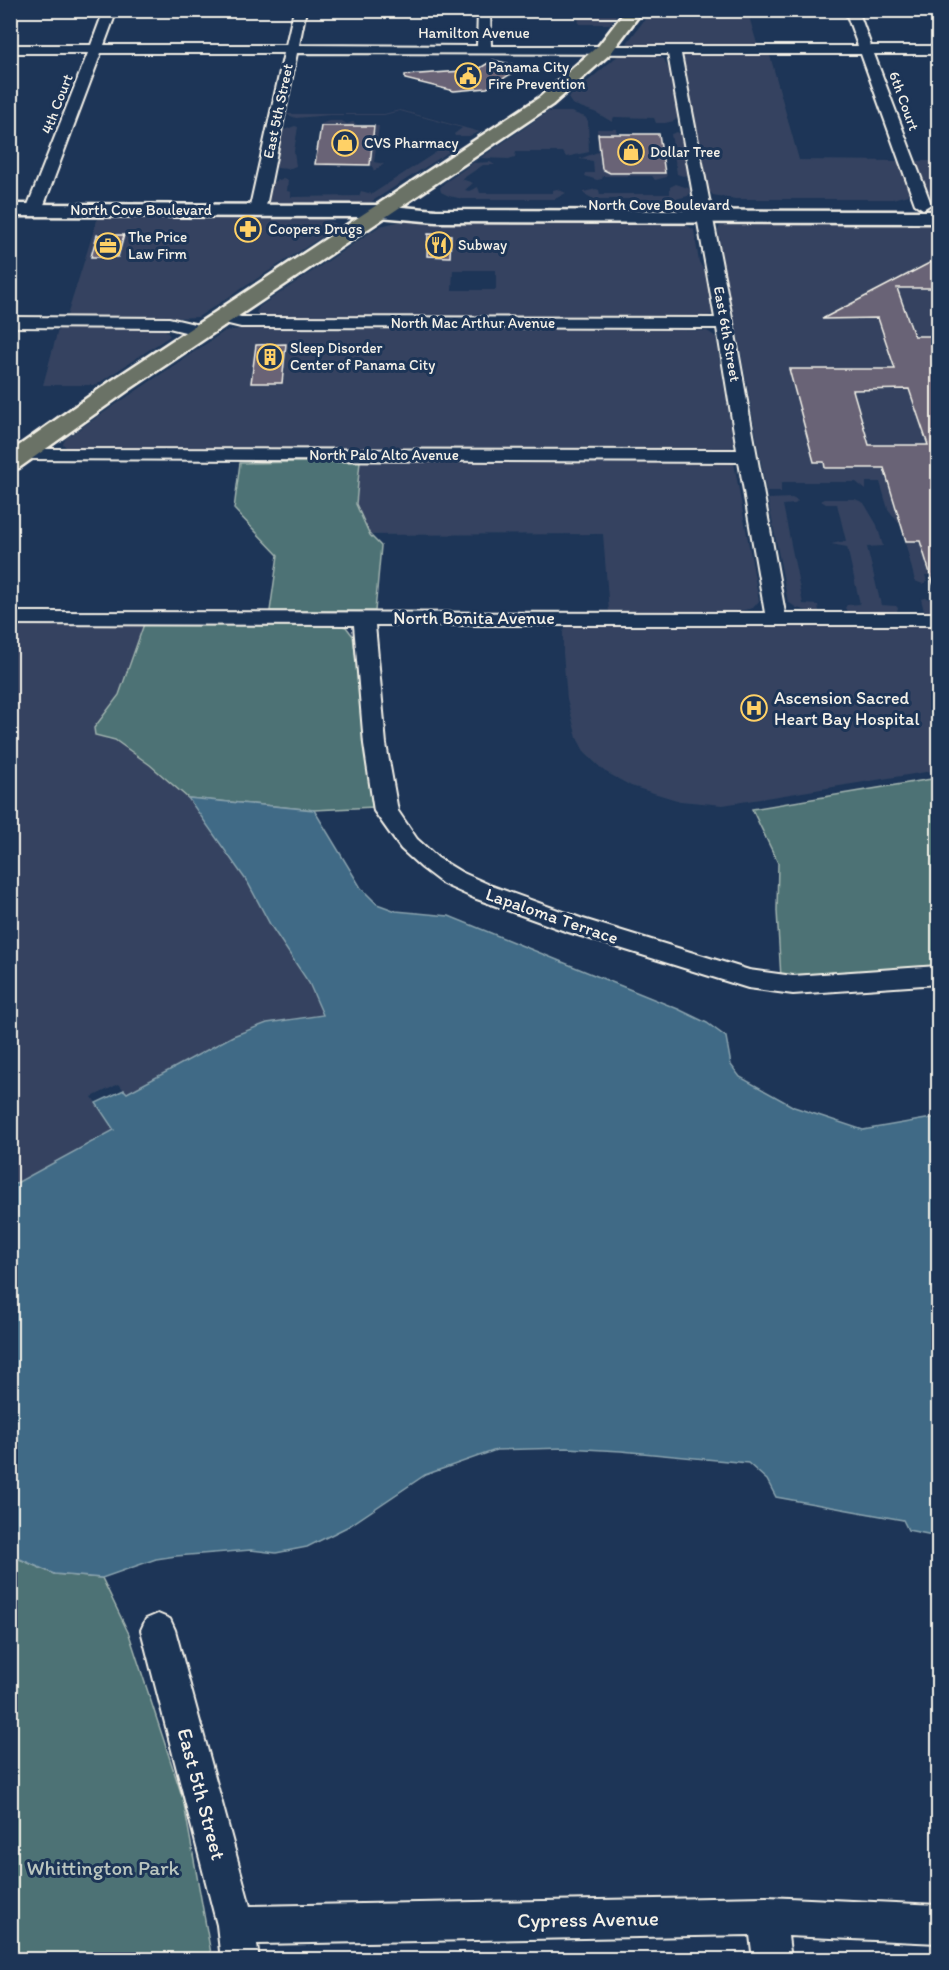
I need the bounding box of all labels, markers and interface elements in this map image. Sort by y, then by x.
street label: Hamilton Avenue [418,24,530,42]
place label: Panama City Fire Prevention [488,58,586,93]
public building icon: Panama City Fire Prevention [453,61,483,91]
street label: East 5th Street [259,62,297,160]
street label: 6th Court [885,69,923,133]
street label: 4th Court [37,71,77,137]
shop icon: CVS Pharmacy [330,128,360,158]
place label: CVS Pharmacy [364,134,458,152]
shop icon: Dollar Tree [616,137,646,167]
place label: Dollar Tree [650,143,721,161]
street label: North Cove Boulevard [588,196,730,214]
street label: North Cove Boulevard [70,201,212,219]
pharmacy icon: Coopers Drugs [233,214,263,244]
place label: Coopers Drugs [268,220,363,238]
place label: The Price Law Firm [128,228,187,263]
restaurant icon: Subway [424,230,454,260]
office icon: The Price Law Firm [93,231,123,261]
place label: Subway [458,236,507,254]
street label: East 6th Street [710,285,744,384]
street label: North Mac Arthur Avenue [391,314,555,332]
place label: Sleep Disorder Center of Panama City [290,339,435,374]
building icon: Sleep Disorder Center of Panama City [255,342,285,372]
street label: North Palo Alto Avenue [309,446,459,464]
street label: North Bonita Avenue [393,607,555,629]
place label: Ascension Sacred Heart Bay Hospital [774,687,919,730]
hospital icon: Ascension Sacred Heart Bay Hospital [739,693,769,723]
street label: Lapaloma Terrace [483,883,621,949]
street label: East 5th Street [172,1725,232,1863]
park label: Whittington Park [27,1855,180,1880]
street label: Cypress Avenue [517,1905,659,1933]

